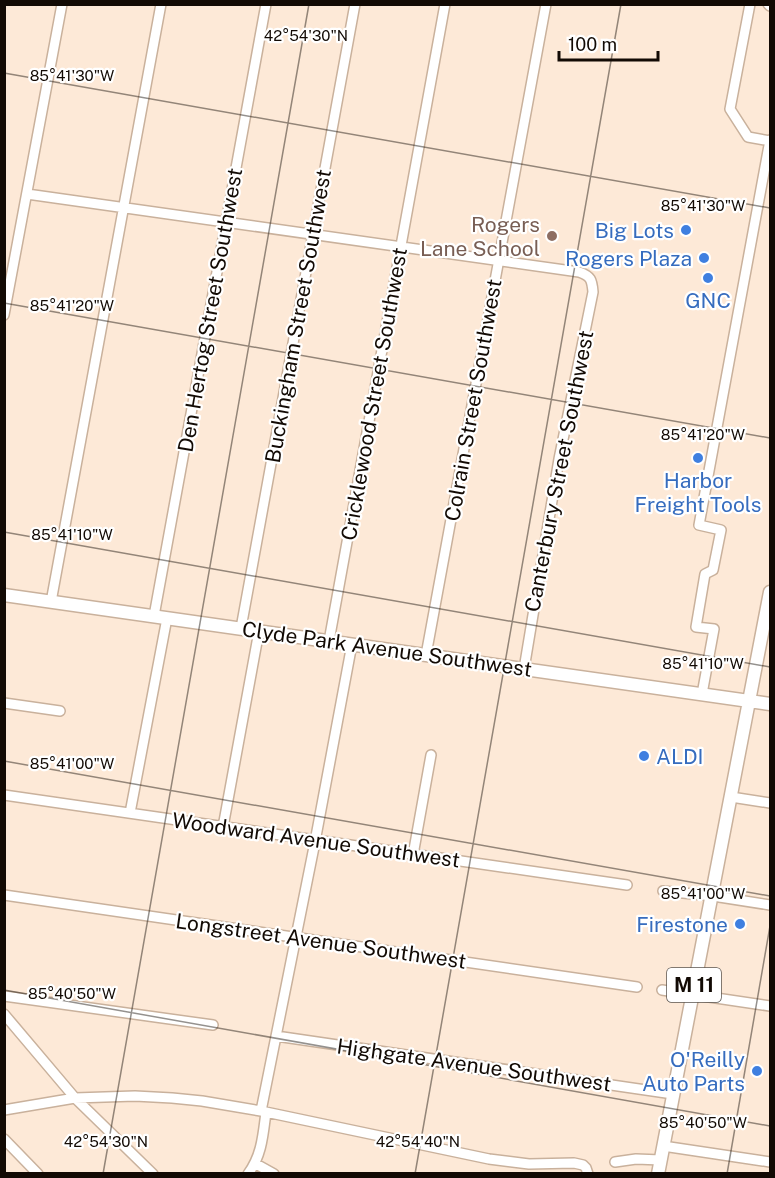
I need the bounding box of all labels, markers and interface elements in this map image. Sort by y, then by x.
scale bar [559,24,658,62]
text: 42°54'30"N [264,27,348,44]
text: 100 m [568,34,617,55]
text: 85°41'30"W [30,67,114,84]
street label: Den Hertog Street Southwest [173,166,247,454]
street label: Buckingham Street Southwest [260,167,336,465]
text: 85°41'30"W [661,197,745,214]
place label: Rogers Lane School [420,212,540,261]
place label: Big Lots [595,218,674,243]
marker: Big Lots [679,223,693,237]
marker: Rogers Lane School [545,229,559,243]
street label: Cricklewood Street Southwest [336,246,412,542]
place label: Rogers Plaza [565,246,692,271]
marker: Rogers Plaza [697,251,711,265]
marker: GNC [701,271,715,285]
street label: Colrain Street Southwest [439,277,507,523]
place label: GNC [685,288,731,313]
text: 85°41'20"W [30,297,114,314]
street label: Canterbury Street Southwest [519,328,599,614]
text: 85°41'20"W [661,426,745,443]
marker: Harbor Freight Tools [691,451,705,465]
place label: Harbor Freight Tools [634,468,762,517]
text: 85°41'10"W [31,526,113,543]
street label: Clyde Park Avenue Southwest [241,616,533,682]
text: 85°41'10"W [662,655,744,672]
place label: ALDI [656,744,704,769]
marker: ALDI [637,749,651,763]
text: 85°41'00"W [30,755,114,772]
street label: Woodward Avenue Southwest [170,807,462,873]
text: 85°41'00"W [661,885,745,902]
street label: Longstreet Avenue Southwest [174,908,468,974]
place label: Firestone [636,912,728,937]
marker: Firestone [733,917,747,931]
road number: M 11 [667,968,721,1002]
text: 85°40'50"W [28,985,116,1002]
street label: Highgate Avenue Southwest [335,1033,613,1097]
place label: O'Reilly Auto Parts [642,1047,745,1096]
marker: O'Reilly Auto Parts [750,1064,764,1078]
text: 85°40'50"W [659,1114,747,1131]
text: 42°54'30"N [64,1133,148,1150]
text: 42°54'40"N [376,1133,460,1150]

